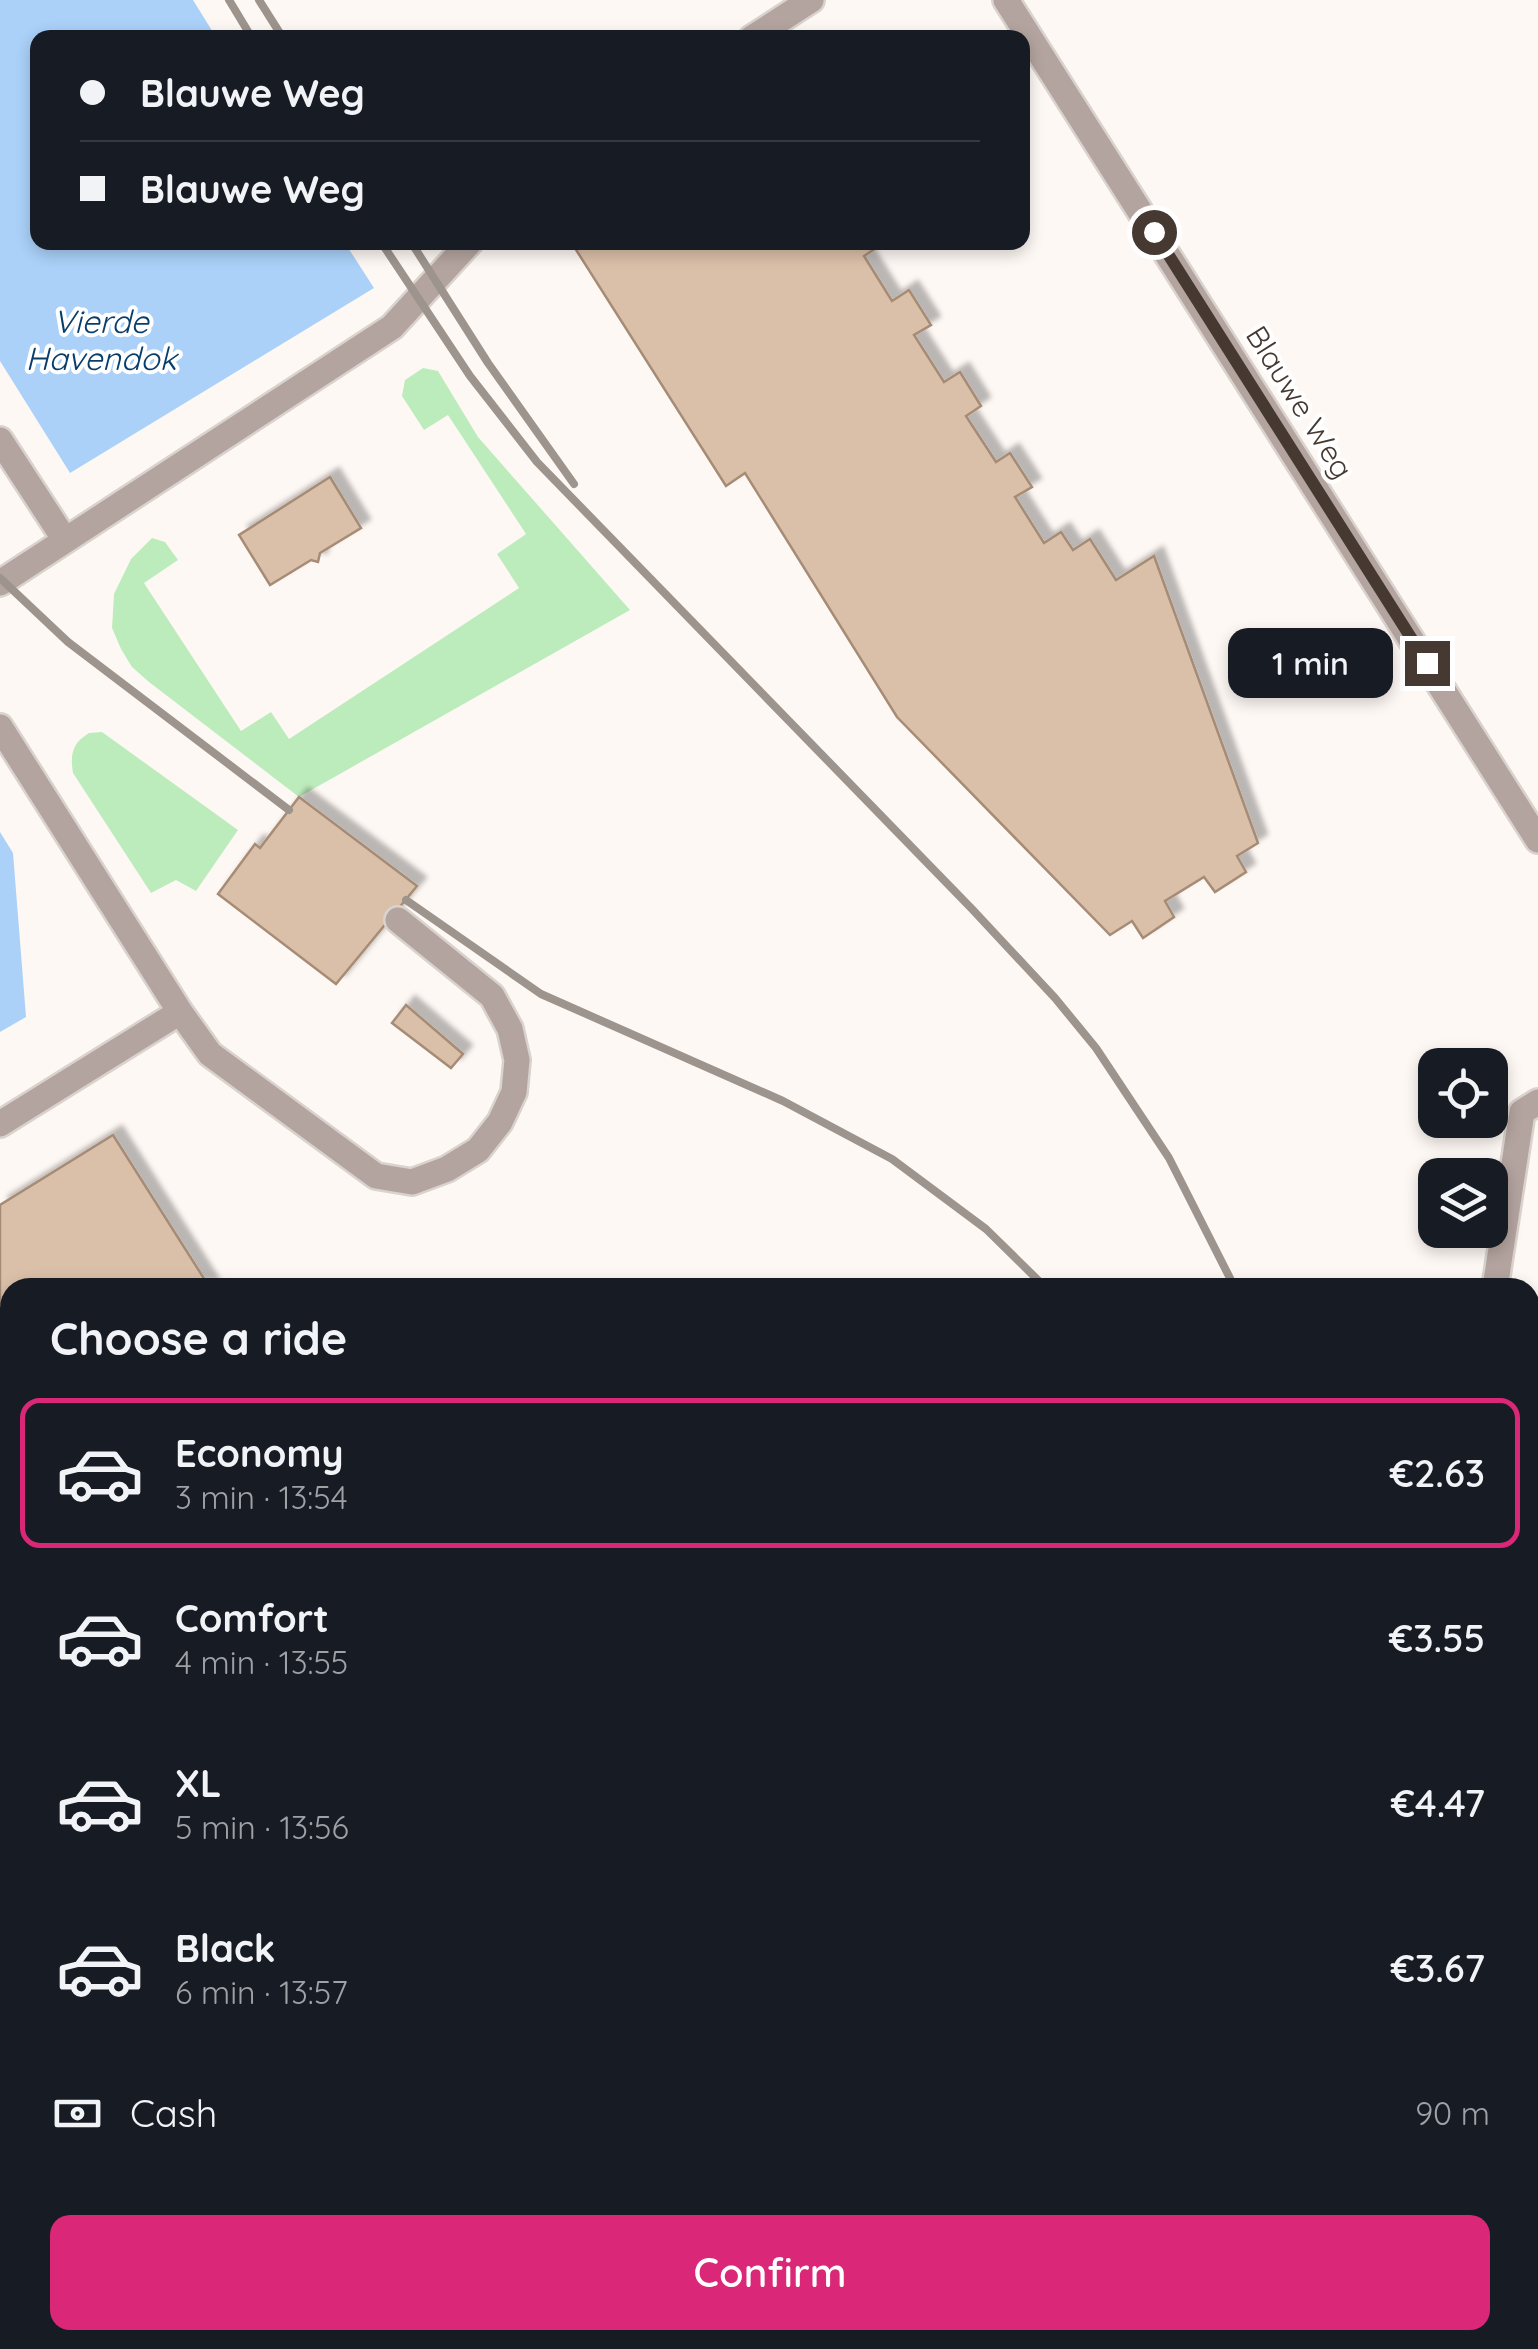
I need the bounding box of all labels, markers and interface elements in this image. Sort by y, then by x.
text: Blauwe Weg [140,69,365,117]
text: Blauwe Weg [140,165,365,213]
route start [1132,210,1177,255]
water label: Vierde Havendok [25,301,179,378]
street label: Blauwe Weg [1238,319,1362,485]
callout: 1 min [1227,628,1392,698]
route end [1405,641,1450,686]
text: 1 min [1272,643,1349,683]
map controls [1418,1048,1508,1248]
button: locate [1418,1048,1508,1138]
button: layers [1418,1158,1508,1248]
text: Choose a ride [50,1310,347,1366]
icon: car [55,1428,145,1518]
text: Economy [175,1429,344,1477]
text: €2.63 [1390,1449,1485,1497]
text: 3 min · 13:54 [175,1477,348,1517]
icon: car [55,1593,145,1683]
text: Comfort [175,1594,329,1642]
text: €3.55 [1389,1614,1485,1662]
text: 4 min · 13:55 [175,1642,348,1682]
icon: car [55,1758,145,1848]
text: XL [175,1759,221,1807]
text: €4.47 [1391,1779,1485,1827]
text: 5 min · 13:56 [175,1807,349,1847]
icon: car [55,1923,145,2013]
text: Black [175,1924,275,1972]
text: €3.67 [1391,1944,1485,1992]
text: 6 min · 13:57 [175,1972,348,2012]
icon: cash [50,2086,105,2141]
text: Cash [130,2089,217,2137]
text: 90 m [1415,2093,1490,2133]
button: Confirm [50,2215,1490,2330]

